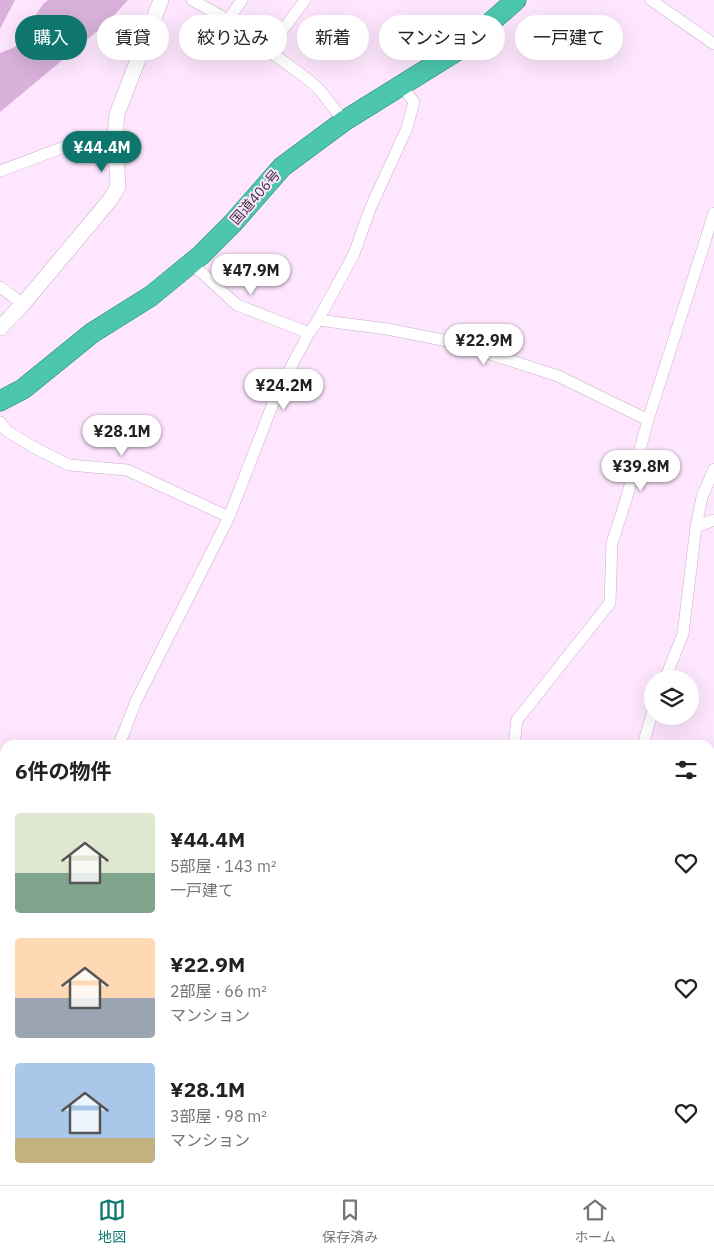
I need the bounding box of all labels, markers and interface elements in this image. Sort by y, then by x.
chip: 購入 [15,15,87,60]
chip: 賃貸 [97,15,169,60]
chip: 絞り込み [179,15,287,60]
chip: 新着 [297,15,369,60]
chip: マンション [379,15,505,60]
chip: 一戸建て [515,15,623,60]
pin: ¥44.4M [61,130,143,173]
text: ¥44.4M [73,137,131,157]
street label: 国道406号 [226,166,284,228]
pin: ¥47.9M [210,254,292,296]
text: ¥47.9M [222,260,280,280]
pin: ¥22.9M [443,324,525,366]
text: ¥22.9M [455,330,513,350]
pin: ¥24.2M [243,368,325,411]
text: ¥24.2M [255,375,313,395]
pin: ¥28.1M [81,414,163,457]
text: ¥28.1M [93,421,151,441]
pin: ¥39.8M [600,450,682,492]
text: ¥39.8M [612,456,670,476]
map controls [644,670,699,725]
button: layers [644,670,699,725]
icon: filters [672,756,700,784]
text: 6件の物件 [15,757,112,785]
text: ¥44.4M [170,825,245,853]
icon: home [55,833,115,893]
icon: heart [672,849,700,877]
text: 5部屋 · 143 m² [170,856,276,876]
text: 一戸建て [170,880,234,900]
text: ¥22.9M [170,950,245,978]
icon: home [55,958,115,1018]
icon: heart [672,974,700,1002]
text: 2部屋 · 66 m² [170,981,267,1001]
text: マンション [170,1005,250,1025]
text: ¥28.1M [170,1075,245,1103]
icon: home [55,1083,115,1143]
icon: heart [672,1099,700,1127]
text: 3部屋 · 98 m² [170,1106,267,1126]
text: マンション [170,1130,250,1150]
tab: 地図 [98,1196,126,1246]
tab: 保存済み [322,1196,378,1246]
tab: ホーム [574,1196,616,1246]

